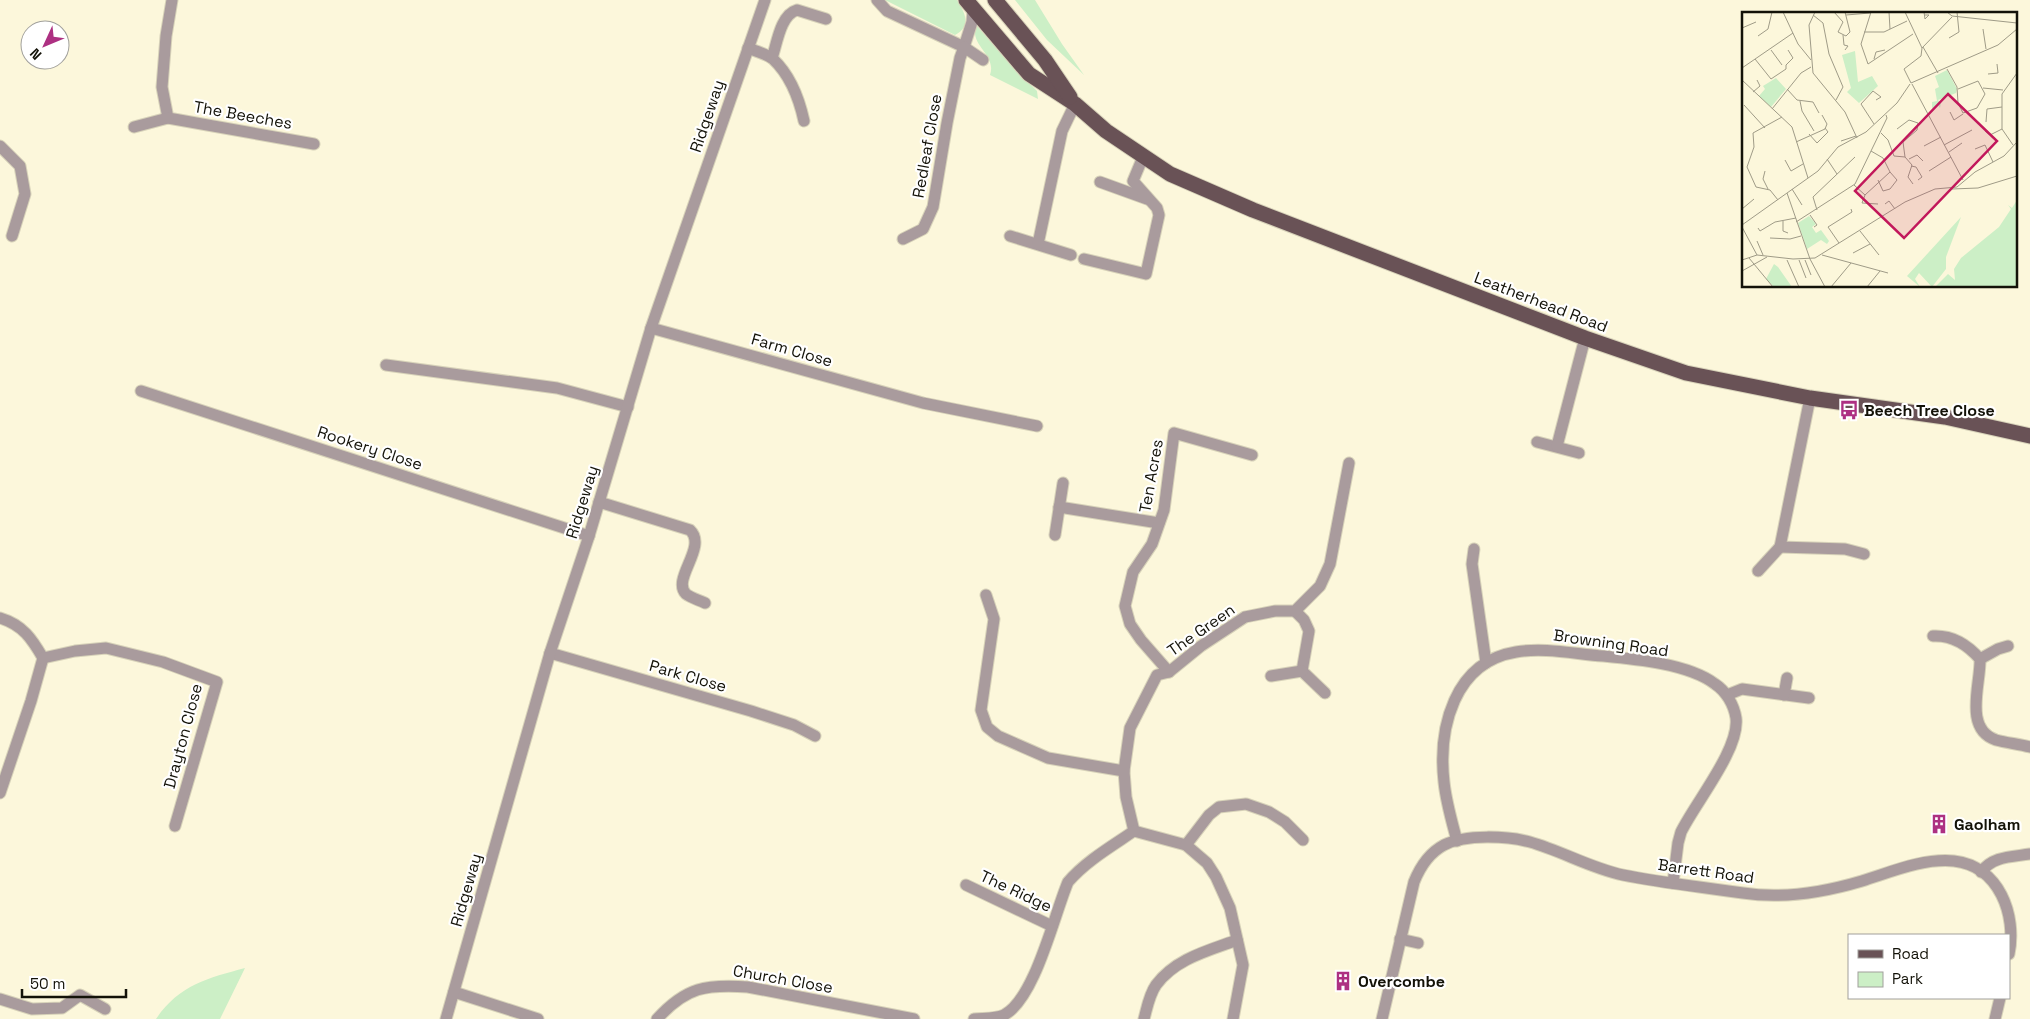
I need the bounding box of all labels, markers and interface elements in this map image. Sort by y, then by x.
inset map [1742,12,2018,288]
north arrow [20,20,70,70]
text: N [26,44,45,64]
street label: Ridgeway [685,77,729,155]
street label: Redleaf Close [908,92,946,200]
street label: The Beeches [192,96,294,134]
street label: Leatherhead Road [1471,267,1611,337]
street label: Farm Close [749,328,835,372]
bus stop icon: Beech Tree Close [1838,399,1860,421]
place label: Beech Tree Close [1864,400,1995,421]
street label: Rookery Close [315,421,425,475]
street label: Ten Acres [1134,438,1168,514]
street label: Ridgeway [561,463,603,541]
street label: The Green [1163,599,1239,661]
street label: Browning Road [1552,625,1670,661]
street label: Park Close [647,655,729,697]
street label: Drayton Close [159,681,207,791]
building icon: Gaolham [1928,813,1950,835]
place label: Gaolham [1954,814,2021,835]
street label: Ridgeway [446,851,486,929]
street label: Barrett Road [1657,854,1755,888]
street label: The Ridge [977,865,1055,917]
legend [1848,934,2010,999]
text: Road [1892,944,1929,963]
street label: Church Close [731,960,835,998]
scale bar [22,966,126,998]
text: Park [1892,969,1923,988]
building icon: Overcombe [1332,970,1354,992]
place label: Overcombe [1358,971,1445,992]
text: 50 m [30,974,65,993]

